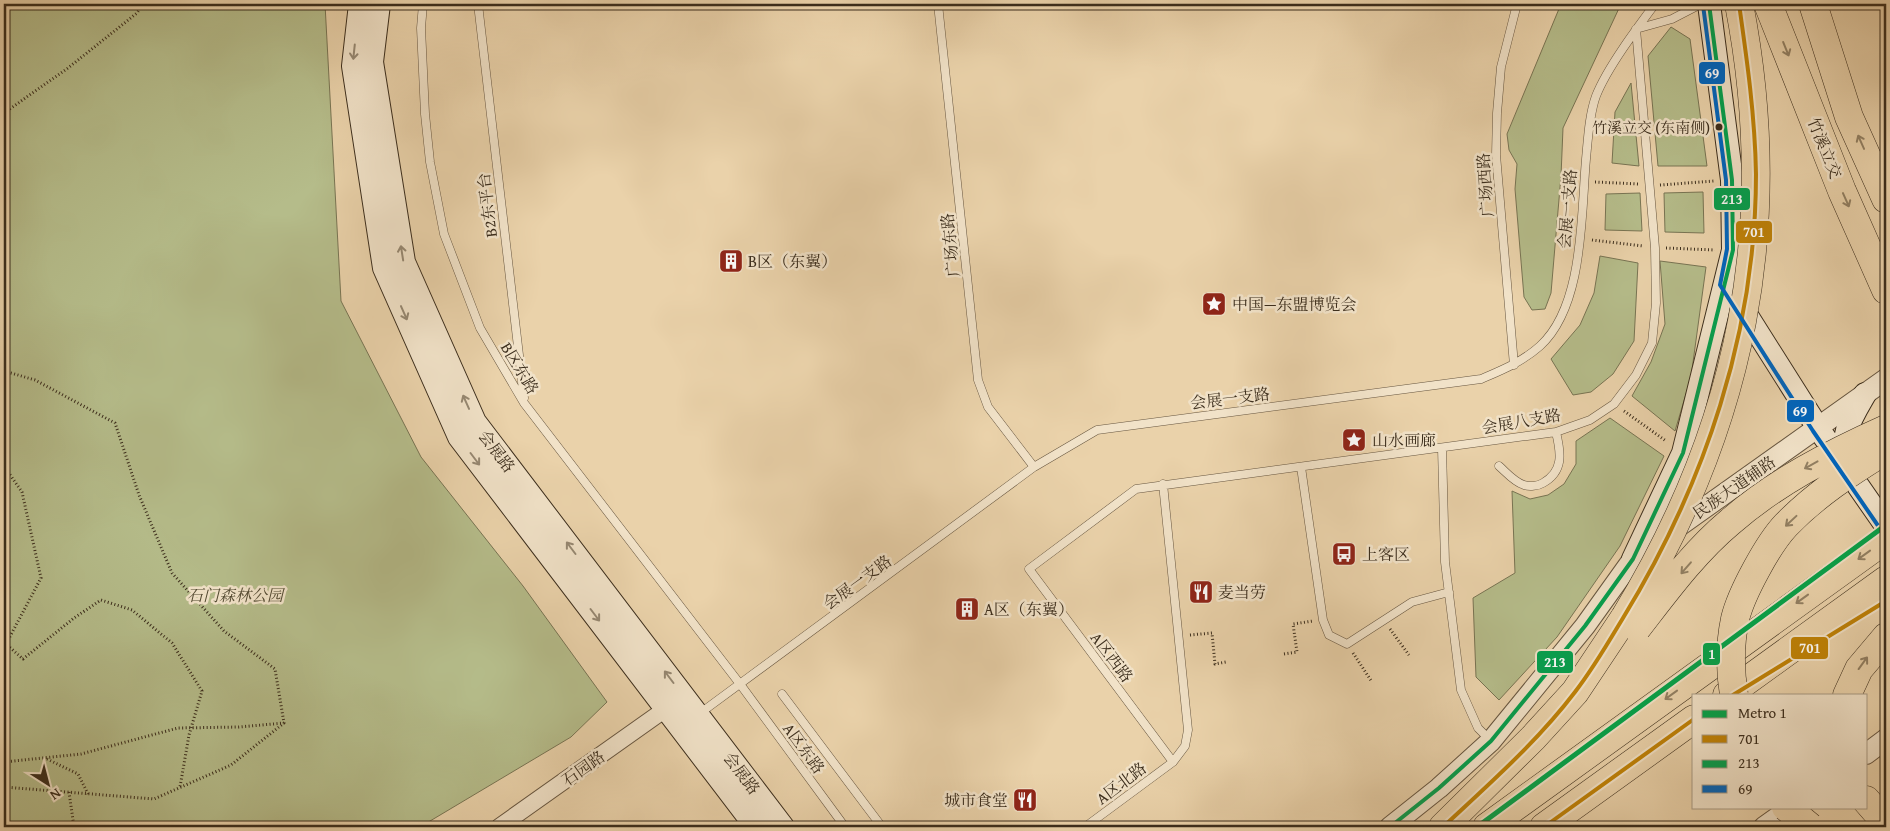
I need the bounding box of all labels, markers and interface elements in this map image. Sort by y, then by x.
one-way arrow [1782,41,1791,56]
one-way arrow [350,44,359,60]
line badge: 69 [1698,61,1726,85]
text: 69 [1705,63,1719,83]
street label: 竹溪立交 [1802,114,1848,182]
place label: 竹溪立交 (东南侧) [1592,117,1710,138]
marker: 竹溪立交 (东南侧) [1714,122,1724,132]
one-way arrow [1855,135,1865,150]
street label: 广场西路 [1471,152,1499,218]
street label: 会展一支路 [1552,168,1582,250]
street label: B2东平台 [471,171,503,239]
line badge: 213 [1713,187,1751,211]
text: 213 [1721,189,1743,209]
one-way arrow [1842,192,1852,207]
street label: 广场东路 [935,212,965,278]
line badge: 701 [1735,220,1773,244]
text: 701 [1743,222,1765,242]
one-way arrow [397,245,407,261]
building icon: B区（东翼） [718,248,744,274]
place label: B区（东翼） [748,249,837,273]
place icon: 中国—东盟博览会 [1201,291,1227,317]
place label: 中国—东盟博览会 [1232,292,1356,316]
one-way arrow [400,305,410,320]
street label: B区东路 [495,337,545,399]
street label: 会展一支路 [1189,381,1271,415]
one-way arrow [461,395,471,410]
line badge: 69 [1786,399,1815,423]
text: 69 [1793,401,1807,421]
street label: 会展八支路 [1480,402,1562,440]
street label: 会展路 [473,425,521,477]
place icon: 山水画廊 [1341,427,1367,453]
place label: 山水画廊 [1372,428,1436,452]
street label: 民族大道辅路 [1688,450,1780,524]
one-way arrow [470,452,480,466]
one-way arrow [1804,461,1818,471]
one-way arrow [1785,515,1798,527]
bus stop icon: 上客区 [1331,541,1357,567]
one-way arrow [565,542,576,555]
place label: 上客区 [1362,542,1410,566]
street label: 会展一支路 [818,549,896,615]
one-way arrow [1857,550,1871,560]
one-way arrow [1681,561,1692,574]
restaurant icon: 麦当劳 [1188,579,1214,605]
place label: 麦当劳 [1218,580,1266,604]
park label: 石门森林公园 [187,583,286,607]
one-way arrow [1796,594,1809,605]
building icon: A区（东翼） [954,596,980,622]
place label: A区（东翼） [984,597,1074,621]
one-way arrow [590,608,600,622]
street label: A区西路 [1085,627,1139,687]
line badge: 701 [1790,636,1829,660]
text: 701 [1799,638,1821,658]
line badge: 1 [1702,642,1721,666]
text: 1 [1708,644,1716,664]
line badge: 213 [1536,650,1574,674]
text: 213 [1544,652,1566,672]
one-way arrow [1858,656,1868,670]
one-way arrow [663,671,674,684]
one-way arrow [1664,689,1678,700]
legend [1692,694,1868,808]
text: Metro 1 [1738,702,1787,723]
street label: A区东路 [777,718,831,778]
text: 701 [1738,728,1760,749]
street label: 石园路 [556,744,610,792]
street label: 会展路 [718,747,766,799]
text: 213 [1738,752,1760,773]
street label: A区北路 [1091,756,1151,810]
north arrow [22,758,72,808]
text: 69 [1738,778,1752,799]
text: N [45,784,65,806]
restaurant icon: 城市食堂 [1012,787,1038,813]
place label: 城市食堂 [944,788,1008,812]

